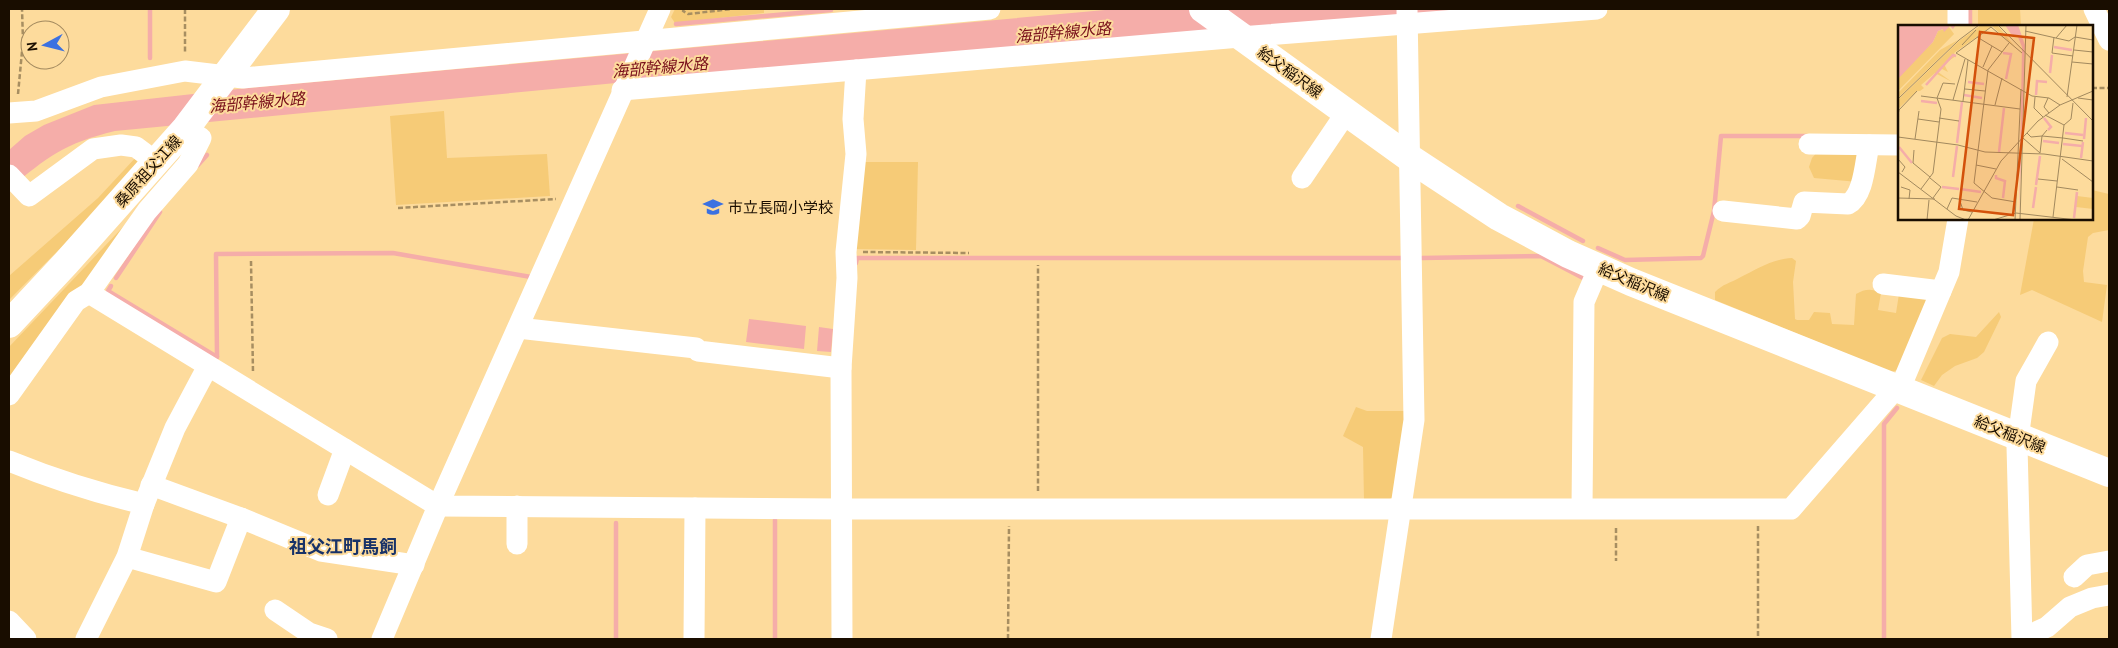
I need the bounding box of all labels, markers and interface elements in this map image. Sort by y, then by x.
water label: 海部幹線水路 [1014,18,1114,46]
north arrow [20,20,70,70]
inset map [1898,25,2093,220]
text: N [23,41,42,52]
street label: 給父稲沢線 [1254,42,1326,102]
water label: 海部幹線水路 [611,53,711,81]
water label: 海部幹線水路 [208,88,308,116]
street label: 桑原祖父江線 [111,131,185,211]
school or university icon: 市立長岡小学校 [702,196,724,218]
place label: 市立長岡小学校 [728,198,833,217]
street label: 給父稲沢線 [1596,259,1672,305]
street label: 給父稲沢線 [1972,411,2048,457]
district label: 祖父江町馬飼 [289,535,397,558]

